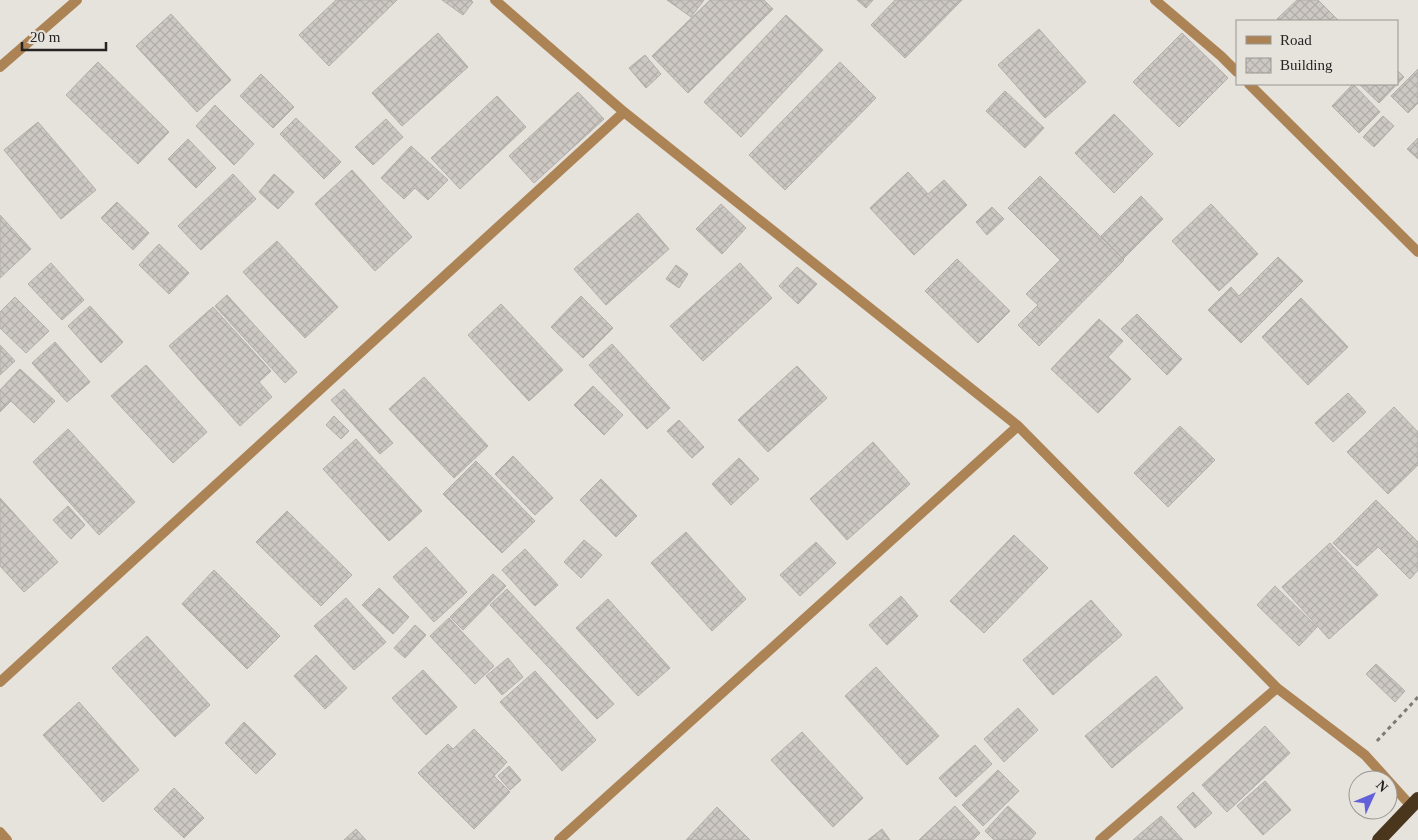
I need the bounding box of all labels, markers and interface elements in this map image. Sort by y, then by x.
scale bar [22,20,106,52]
legend [1236,20,1398,85]
text: 20 m [30,29,61,45]
text: Road [1280,32,1312,48]
text: Building [1280,57,1333,73]
north arrow [1348,770,1398,820]
text: N [1373,777,1391,795]

